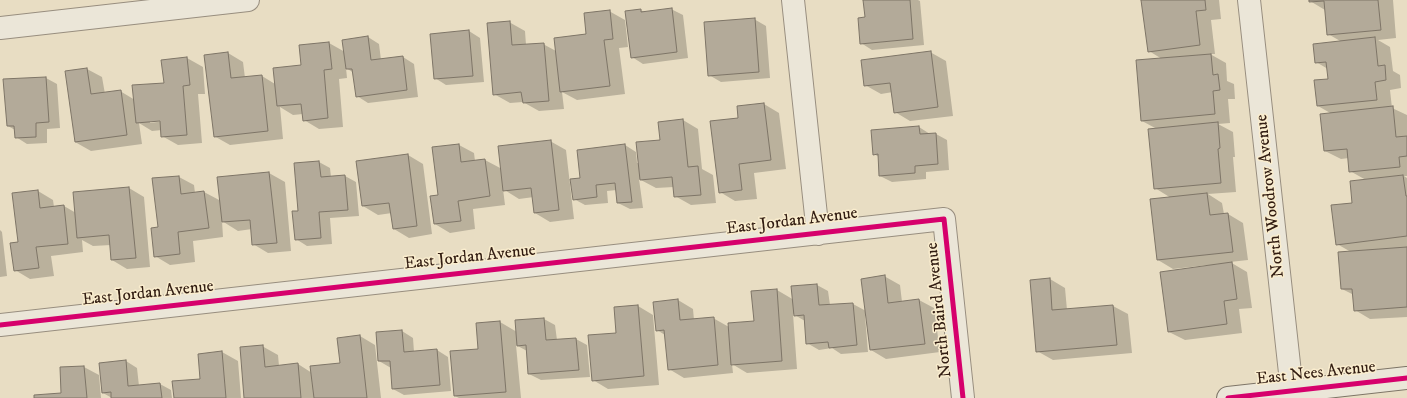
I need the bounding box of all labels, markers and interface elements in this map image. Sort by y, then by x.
street label: North Woodrow Avenue [1252,113,1290,279]
street label: East Jordan Avenue [725,204,859,240]
street label: East Jordan Avenue [403,241,537,275]
street label: North Baird Avenue [923,241,957,379]
street label: East Jordan Avenue [81,277,215,311]
street label: East Nees Avenue [1255,358,1377,390]

